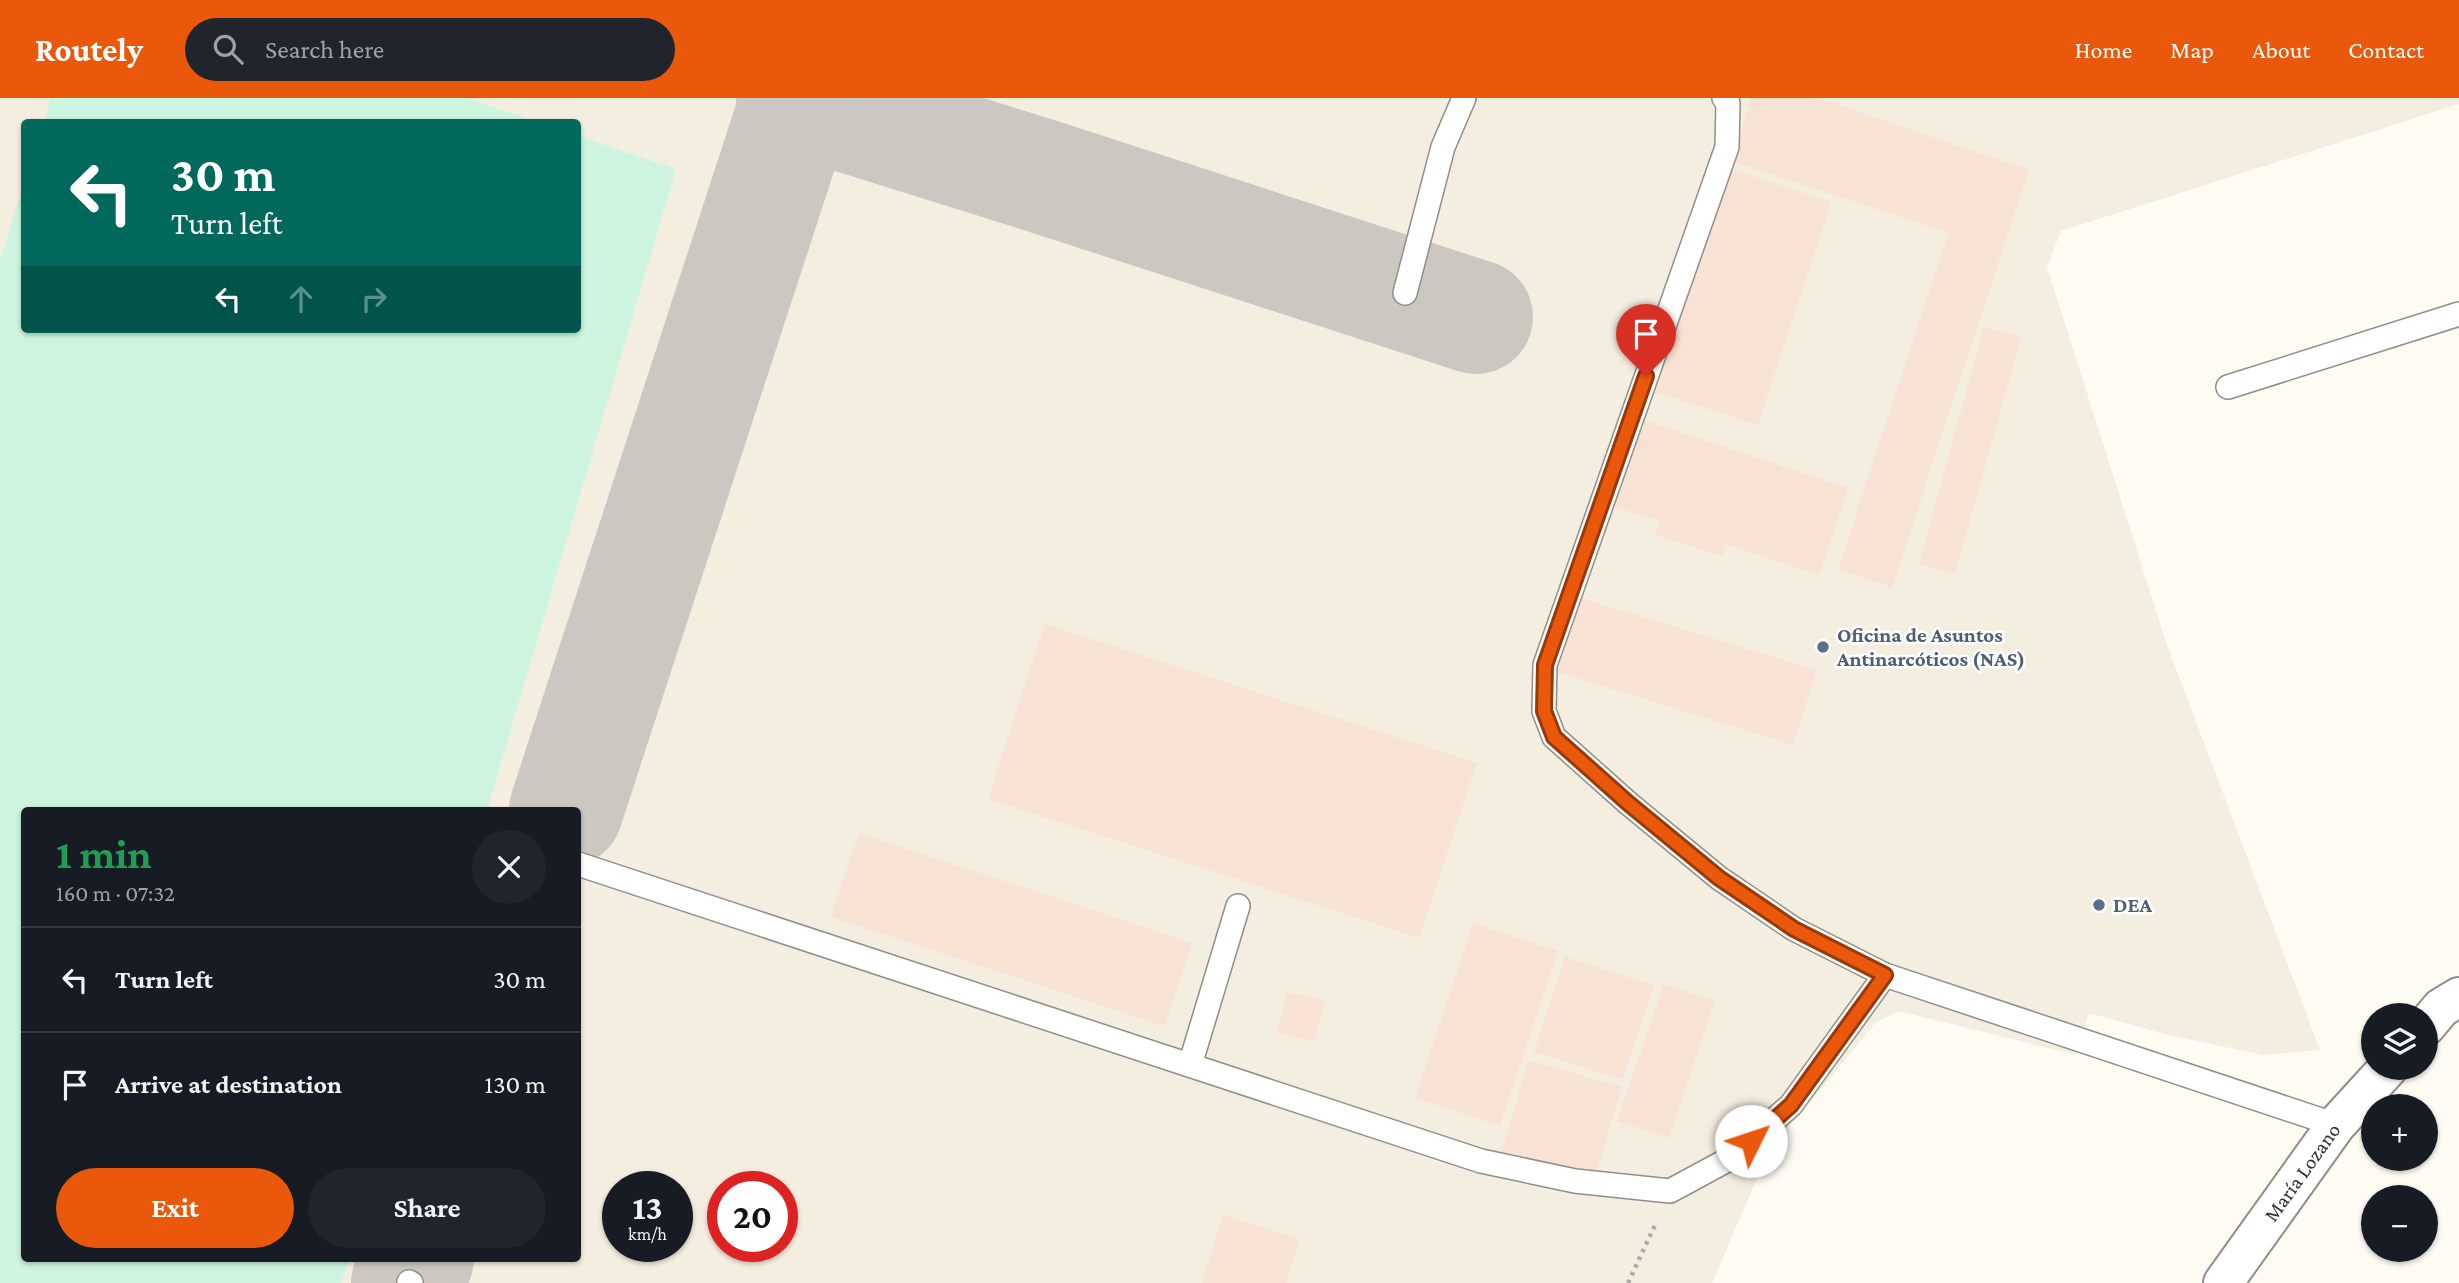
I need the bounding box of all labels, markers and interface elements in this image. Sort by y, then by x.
search box [185,18,675,81]
icon: search [209,30,247,68]
text: Routely [35,31,143,68]
text: Search here [265,35,384,64]
text: Home [2075,36,2132,63]
text: Map [2170,36,2214,63]
text: About [2252,36,2310,63]
text: Contact [2348,36,2424,63]
icon: left [56,147,147,238]
text: 30 m [171,147,276,202]
text: Turn left [171,205,282,241]
icon: left [209,280,247,318]
icon: ahead [282,280,320,318]
icon: right [355,280,393,318]
pin [1616,304,1676,376]
icon: arrive [1627,315,1665,353]
place label: Oficina de Asuntos Antinarcóticos (NAS) [1836,623,2025,671]
marker: Oficina de Asuntos Antinarcóticos (NAS) [1815,639,1831,655]
text: 1 min [56,830,152,877]
button: close [472,830,546,904]
text: 160 m · 07:32 [56,880,175,906]
place label: DEA [2113,893,2152,917]
marker: DEA [2091,897,2107,913]
icon: left [56,961,94,999]
text: Turn left [115,965,213,994]
text: 30 m [493,965,546,994]
map controls [2361,1003,2438,1262]
button: layers [2361,1003,2438,1080]
icon: arrive [56,1066,94,1104]
text: Arrive at destination [115,1070,342,1099]
text: 130 m [485,1070,546,1099]
button: + [2361,1094,2438,1171]
position arrow [1714,1104,1788,1178]
street label: María Lozano [2259,1119,2345,1226]
button: Exit [56,1168,294,1248]
button: Share [308,1168,546,1248]
speed limit sign: 20 [707,1171,798,1262]
button: − [2361,1185,2438,1262]
text: 13 [632,1188,663,1227]
text: km/h [628,1224,667,1244]

